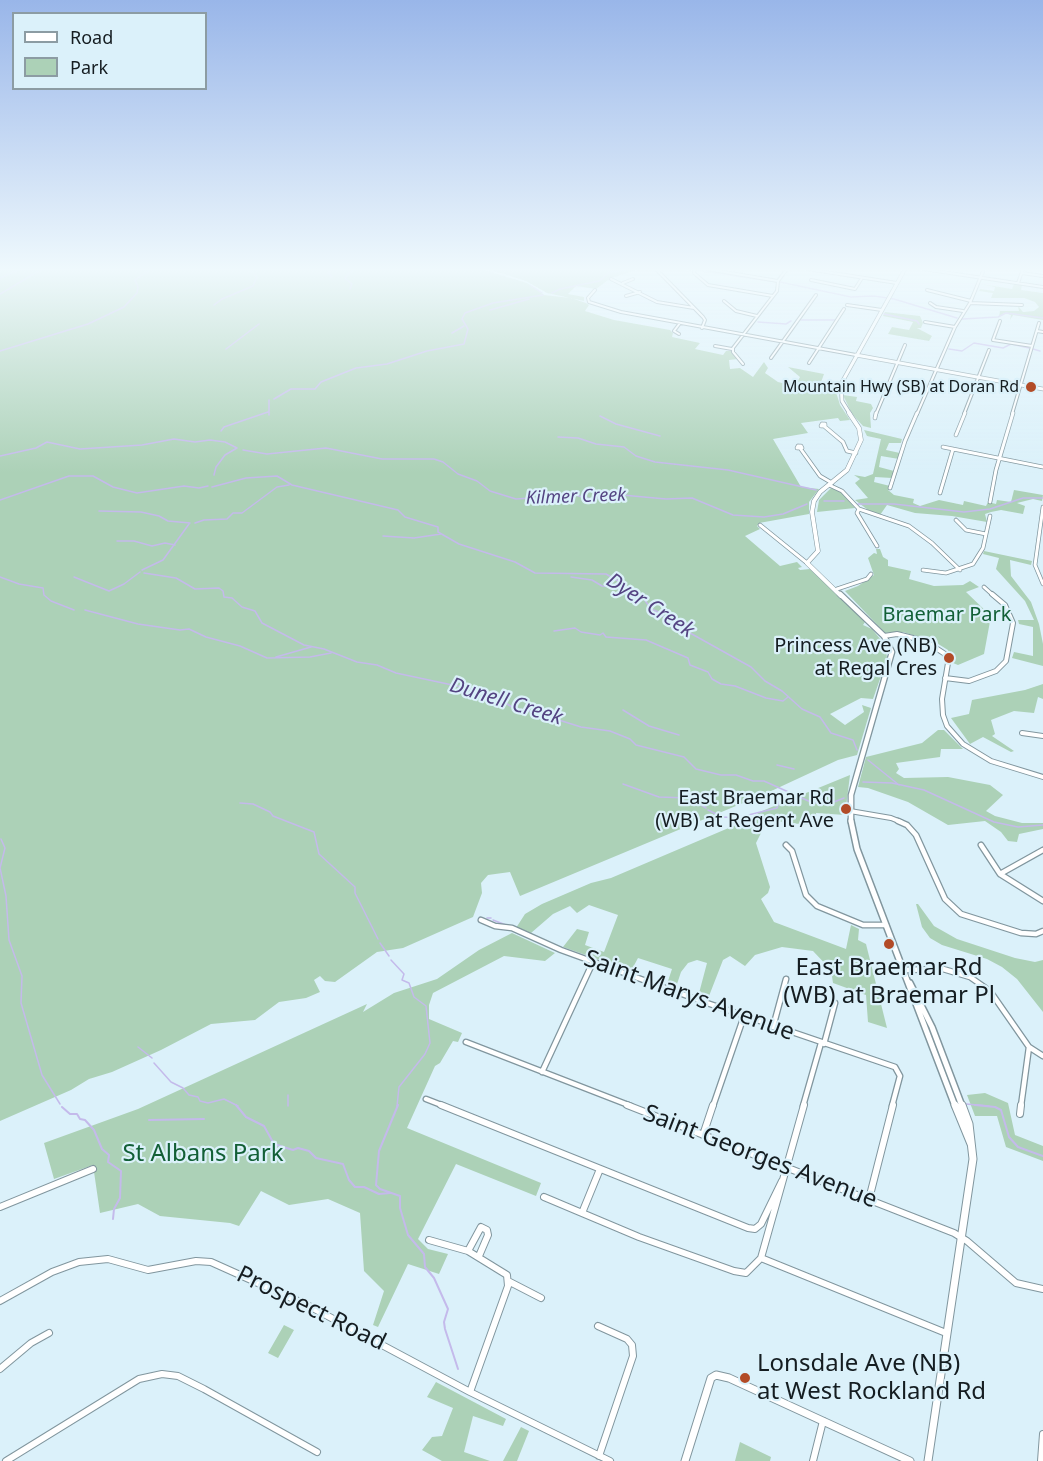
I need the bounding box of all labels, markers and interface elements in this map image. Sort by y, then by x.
legend [12,12,207,90]
text: Road [70,25,113,49]
text: Park [70,55,108,79]
place label: Mountain Hwy (SB) at Doran Rd [783,377,1019,397]
marker: Mountain Hwy (SB) at Doran Rd [1024,380,1038,394]
water label: Kilmer Creek [526,484,626,510]
water label: Dyer Creek [601,568,699,644]
park label: Braemar Park [883,603,1011,627]
place label: Princess Ave (NB) at Regal Cres [774,634,937,681]
marker: Princess Ave (NB) at Regal Cres [942,651,956,665]
water label: Dunell Creek [447,673,565,731]
place label: East Braemar Rd (WB) at Regent Ave [655,786,834,833]
marker: East Braemar Rd (WB) at Regent Ave [839,802,853,816]
marker: East Braemar Rd (WB) at Braemar Pl [882,937,896,951]
street label: Saint Marys Avenue [580,945,798,1047]
place label: East Braemar Rd (WB) at Braemar Pl [783,954,995,1010]
street label: Saint Georges Avenue [639,1099,881,1215]
park label: St Albans Park [122,1140,284,1168]
street label: Prospect Road [232,1260,390,1358]
place label: Lonsdale Ave (NB) at West Rockland Rd [757,1350,986,1406]
marker: Lonsdale Ave (NB) at West Rockland Rd [738,1371,752,1385]

